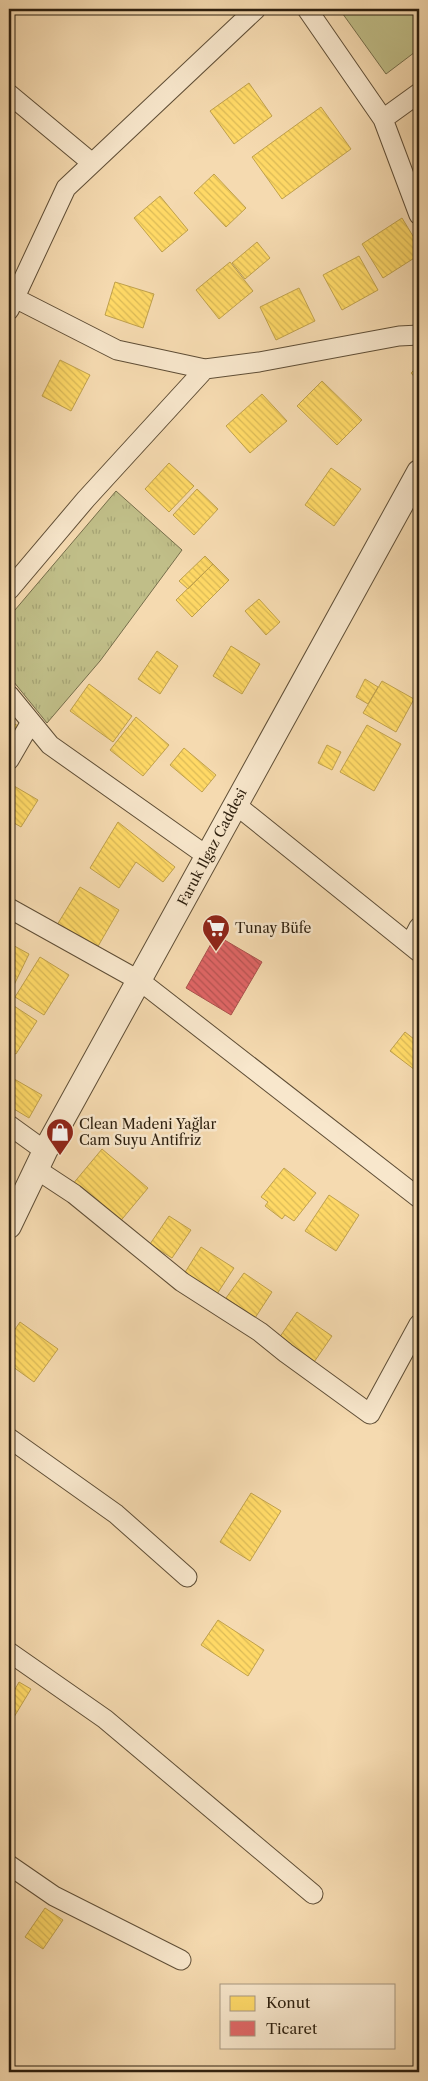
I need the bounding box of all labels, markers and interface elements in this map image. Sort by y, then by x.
street label: Faruk Ilgaz Caddesi [173,785,251,909]
supermarket icon: Tunay Büfe [201,913,231,952]
place label: Tunay Büfe [235,919,312,937]
place label: Clean Madeni Yağlar Cam Suyu Antifriz [79,1115,216,1149]
shop icon: Clean Madeni Yağlar Cam Suyu Antifriz [45,1117,75,1156]
legend [220,1984,396,2048]
text: Konut [266,1993,311,2012]
text: Ticaret [266,2019,318,2038]

